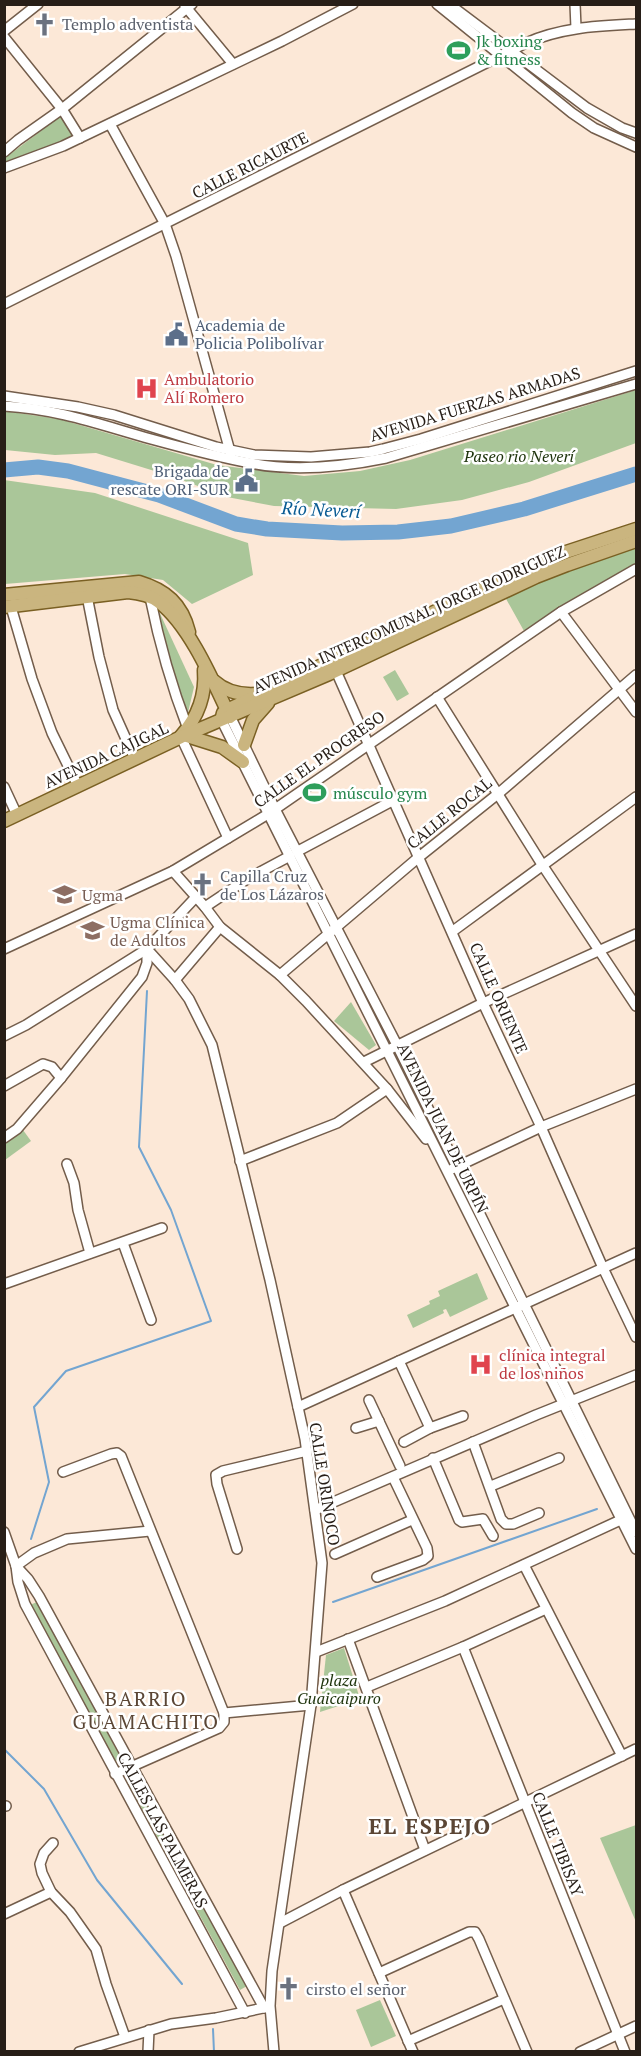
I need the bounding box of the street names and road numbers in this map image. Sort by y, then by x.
street label: CALLE RICAURTE [188,126,312,204]
street label: AVENIDA FUERZAS ARMADAS [367,361,583,447]
street label: AVENIDA INTERCOMUNAL JORGE RODRIGUEZ [249,540,569,698]
street label: CALLE EL PROGRESO [249,705,389,813]
street label: AVENIDA CAJIGAL [40,717,172,793]
street label: CALLE ROCAL [402,772,496,854]
street label: CALLE ORIENTE [465,939,533,1057]
street label: AVENIDA JUAN DE URPÍN [392,1039,494,1217]
street label: CALLE ORINOCO [304,1421,346,1547]
street label: CALLES LAS PALMERAS [113,1748,213,1912]
street label: CALLE TIBISAY [527,1788,589,1900]

